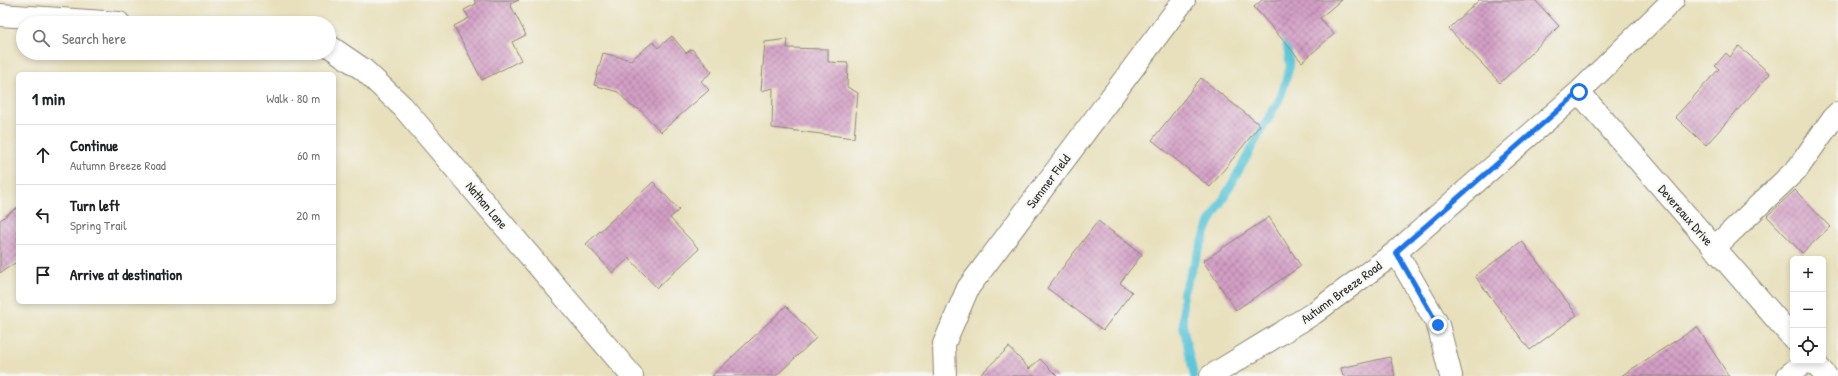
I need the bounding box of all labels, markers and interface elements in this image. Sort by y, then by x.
search box [16,16,336,60]
icon: search [30,27,52,49]
text: Search here [62,28,126,49]
route start [1570,83,1588,101]
text: 1 min [32,87,65,110]
text: Walk · 80 m [266,89,320,107]
text: Continue [70,135,118,156]
icon: ahead [32,144,54,166]
text: 60 m [297,146,320,164]
street label: Summer Field [1022,150,1074,212]
text: Autumn Breeze Road [70,156,166,174]
street label: Nathan Lane [462,177,512,233]
street label: Devereaux Drive [1654,181,1718,249]
text: Turn left [70,195,120,216]
icon: left [32,204,54,226]
text: 20 m [296,206,320,224]
text: Spring Trail [70,216,127,234]
map controls [1790,256,1826,364]
button: + [1790,256,1826,292]
street label: Autumn Breeze Road [1297,257,1385,327]
icon: arrive [32,264,54,286]
text: Arrive at destination [70,264,182,285]
button: − [1790,292,1826,328]
route end [1429,316,1447,334]
button: locate [1790,328,1826,364]

